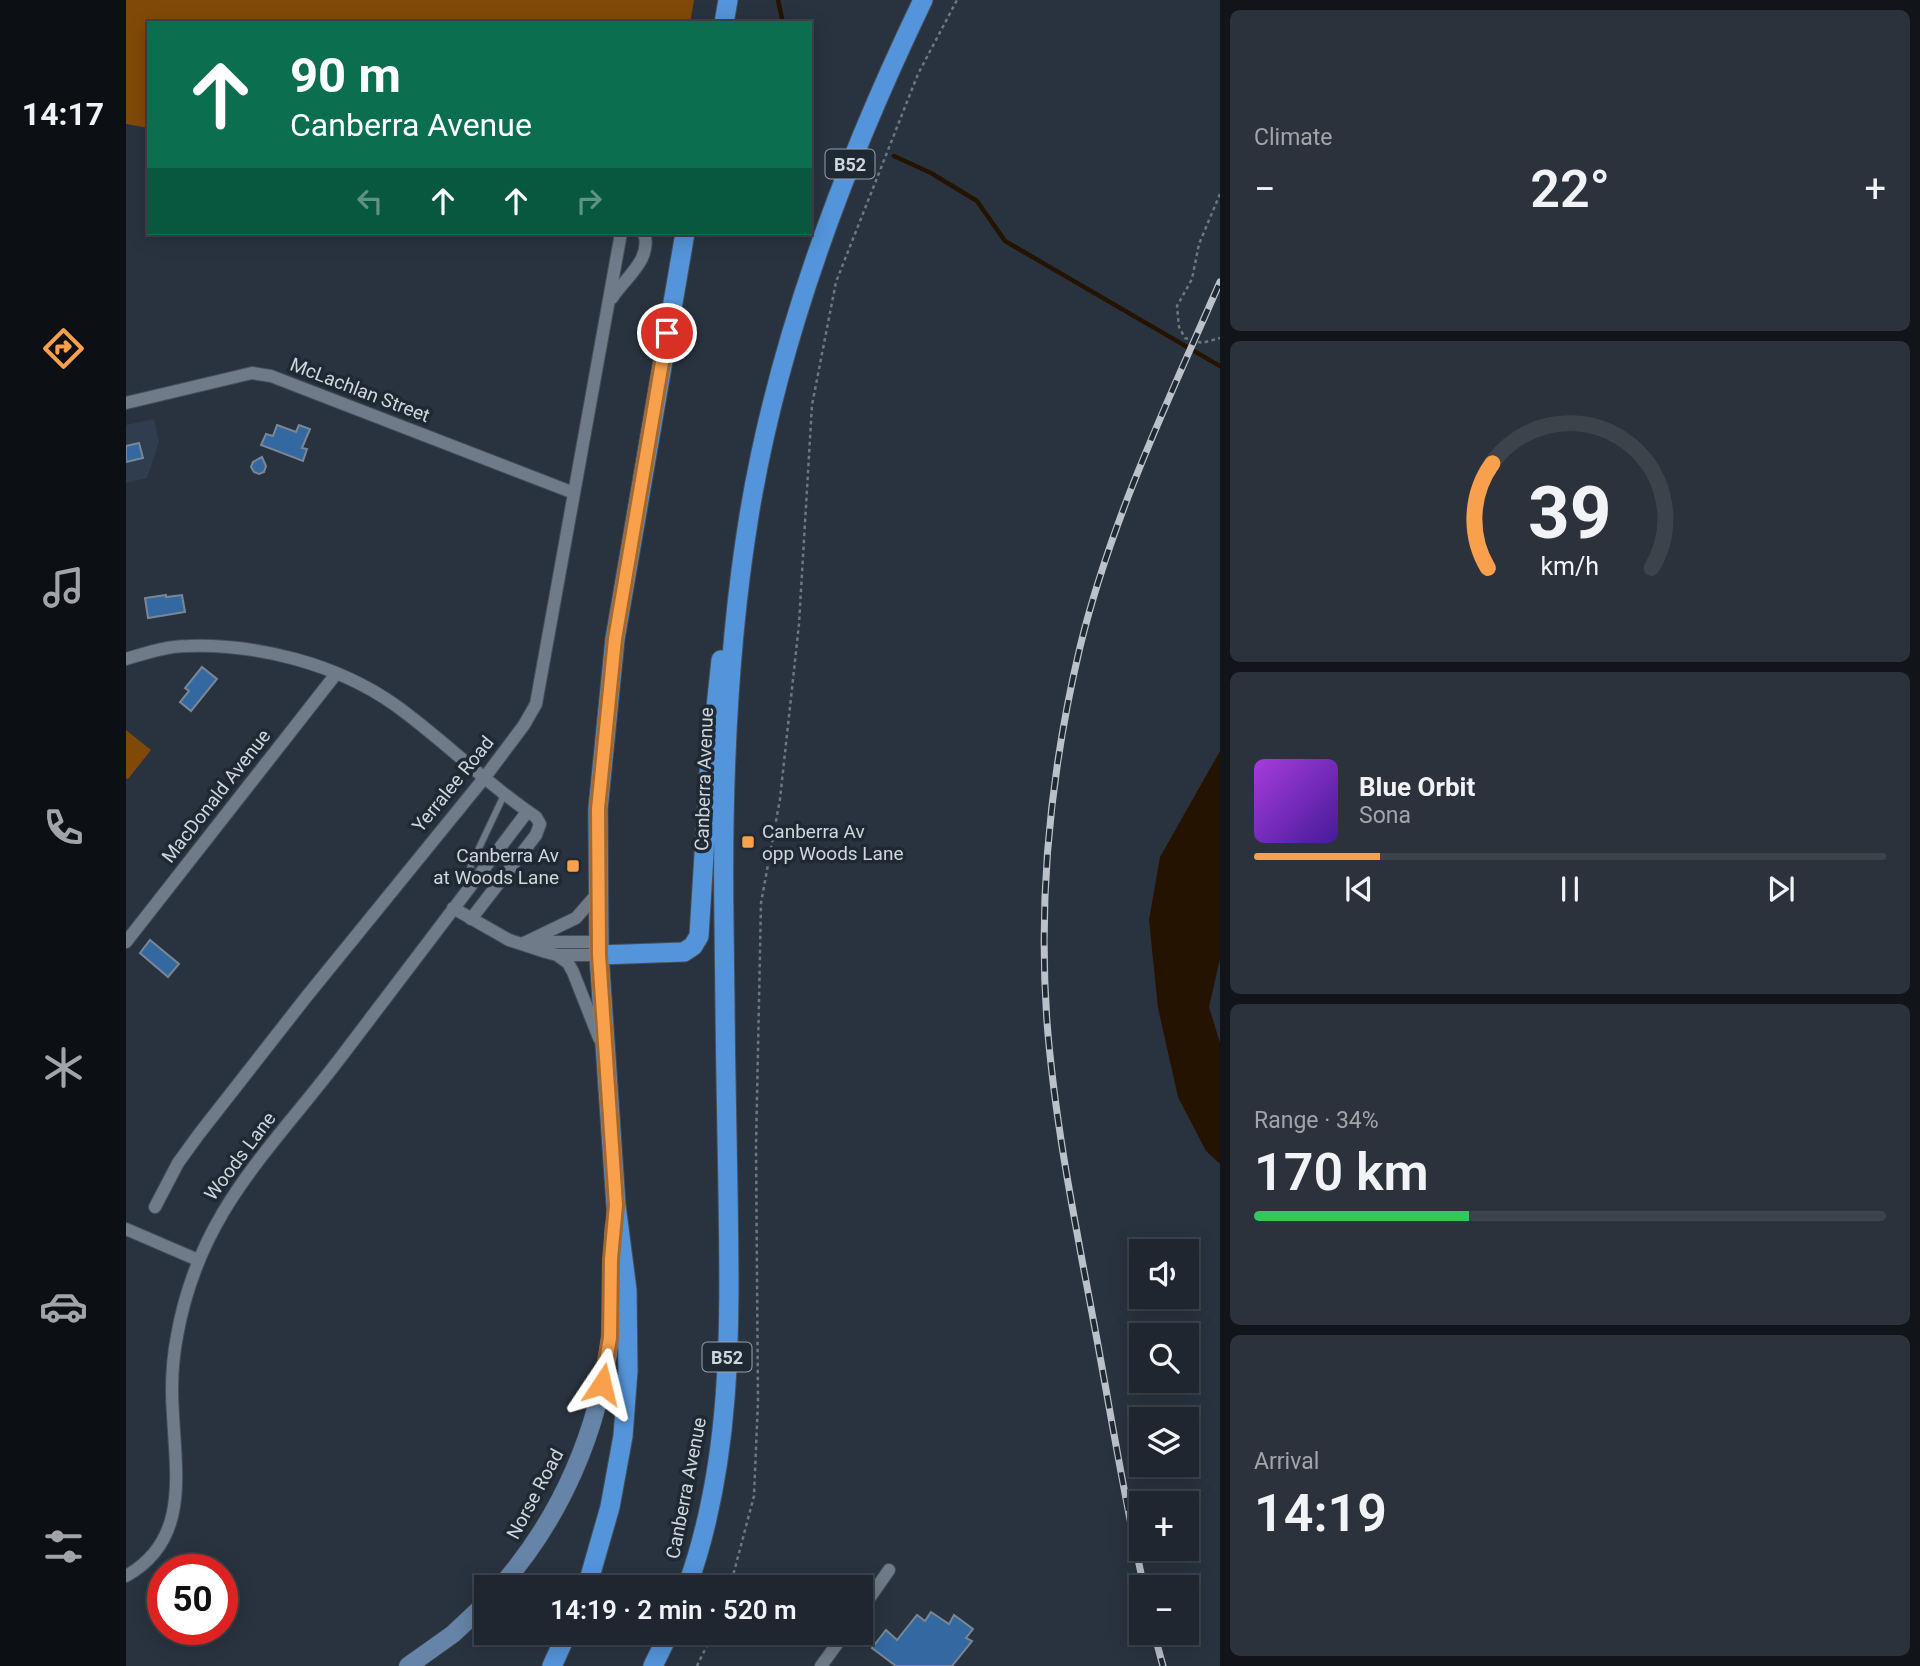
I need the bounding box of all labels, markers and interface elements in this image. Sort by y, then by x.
text: 90 m [290,47,401,104]
icon: ahead [175,49,266,140]
text: 14:17 [22,95,104,133]
text: Canberra Avenue [290,106,532,144]
text: Climate [1254,124,1333,151]
road number: B52 [826,149,874,178]
text: 22° [1530,159,1610,220]
text: − [1254,167,1276,211]
text: + [1864,167,1886,211]
icon: left [351,182,389,220]
icon: ahead [424,182,462,220]
icon: ahead [497,182,535,220]
icon: right [570,182,608,220]
pin [637,303,697,363]
icon: arrive [648,314,686,352]
icon: directions [39,324,88,373]
street label: McLachlan Street [287,353,433,427]
text: 39 [1528,470,1612,556]
text: km/h [1541,552,1599,581]
icon: music [39,563,88,612]
street label: Canberra Avenue [690,707,718,851]
street label: MacDonald Avenue [157,725,275,867]
street label: Yerralee Road [407,731,499,837]
text: Blue Orbit [1359,772,1475,802]
text: Sona [1359,802,1411,829]
icon: phone [39,803,88,852]
place label: Canberra Av opp Woods Lane [762,820,904,865]
marker: Canberra Av opp Woods Lane [740,834,756,850]
place label: Canberra Av at Woods Lane [433,844,559,889]
marker: Canberra Av at Woods Lane [565,858,581,874]
icon: previous [1340,870,1378,908]
icon: pause [1551,870,1589,908]
icon: next [1762,870,1800,908]
icon: climate [39,1043,88,1092]
street label: Woods Lane [199,1107,281,1205]
text: Range · 34% [1254,1107,1379,1134]
text: 170 km [1254,1142,1429,1203]
map controls [1129,1239,1199,1645]
button: sound [1129,1239,1199,1309]
icon: car [39,1282,88,1331]
button: search [1129,1323,1199,1393]
road number: B52 [702,1342,752,1372]
position arrow [565,1347,639,1421]
button: layers [1129,1407,1199,1477]
street label: Canberra Avenue [661,1415,711,1561]
street label: Norse Road [502,1445,568,1543]
text: Arrival [1254,1448,1319,1475]
text: 14:19 [1254,1483,1387,1544]
button: + [1129,1491,1199,1561]
icon: filters [39,1522,88,1571]
speed limit sign: 50 [147,1554,238,1645]
button: − [1129,1575,1199,1645]
text: 14:19 · 2 min · 520 m [550,1595,797,1625]

